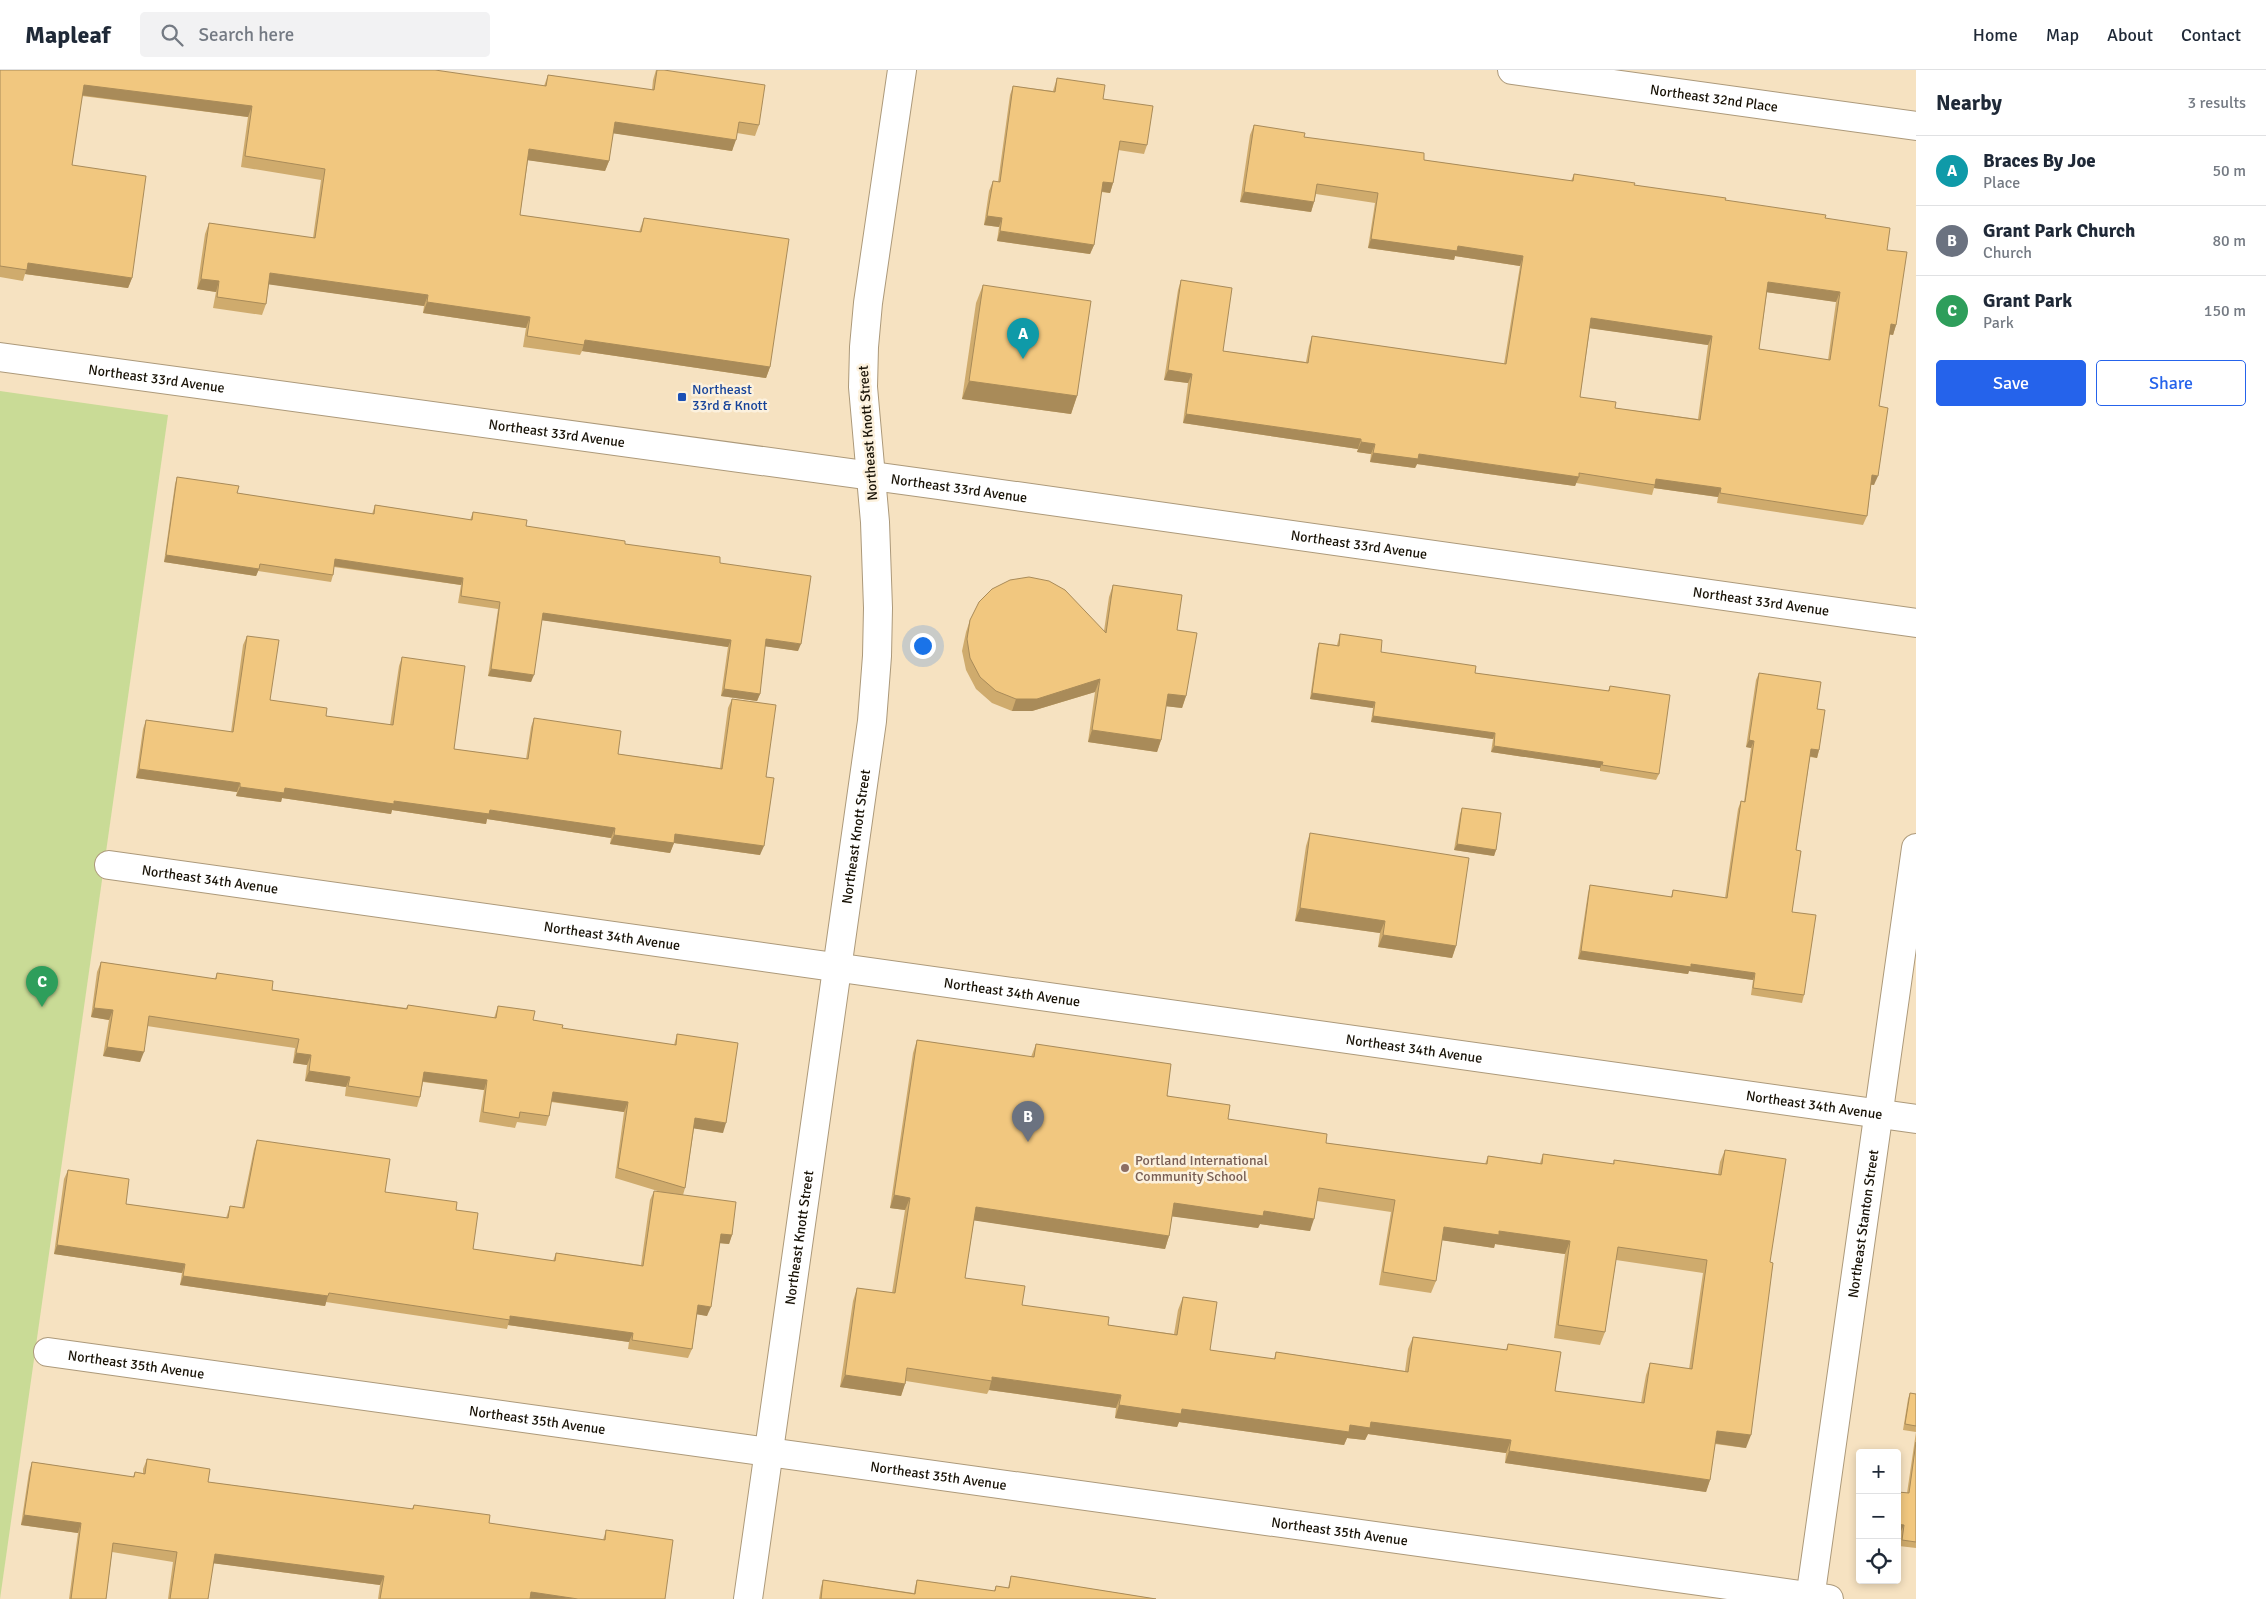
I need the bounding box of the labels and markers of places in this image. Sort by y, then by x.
pin: A [1007,318,1039,359]
place label: Northeast 33rd & Knott [692,381,767,414]
marker: Northeast 33rd & Knott [676,391,688,403]
pin: C [26,966,58,1007]
pin: B [1012,1101,1044,1142]
place label: Portland International Community School [1135,1152,1268,1185]
marker: Portland International Community School [1119,1162,1131,1174]

